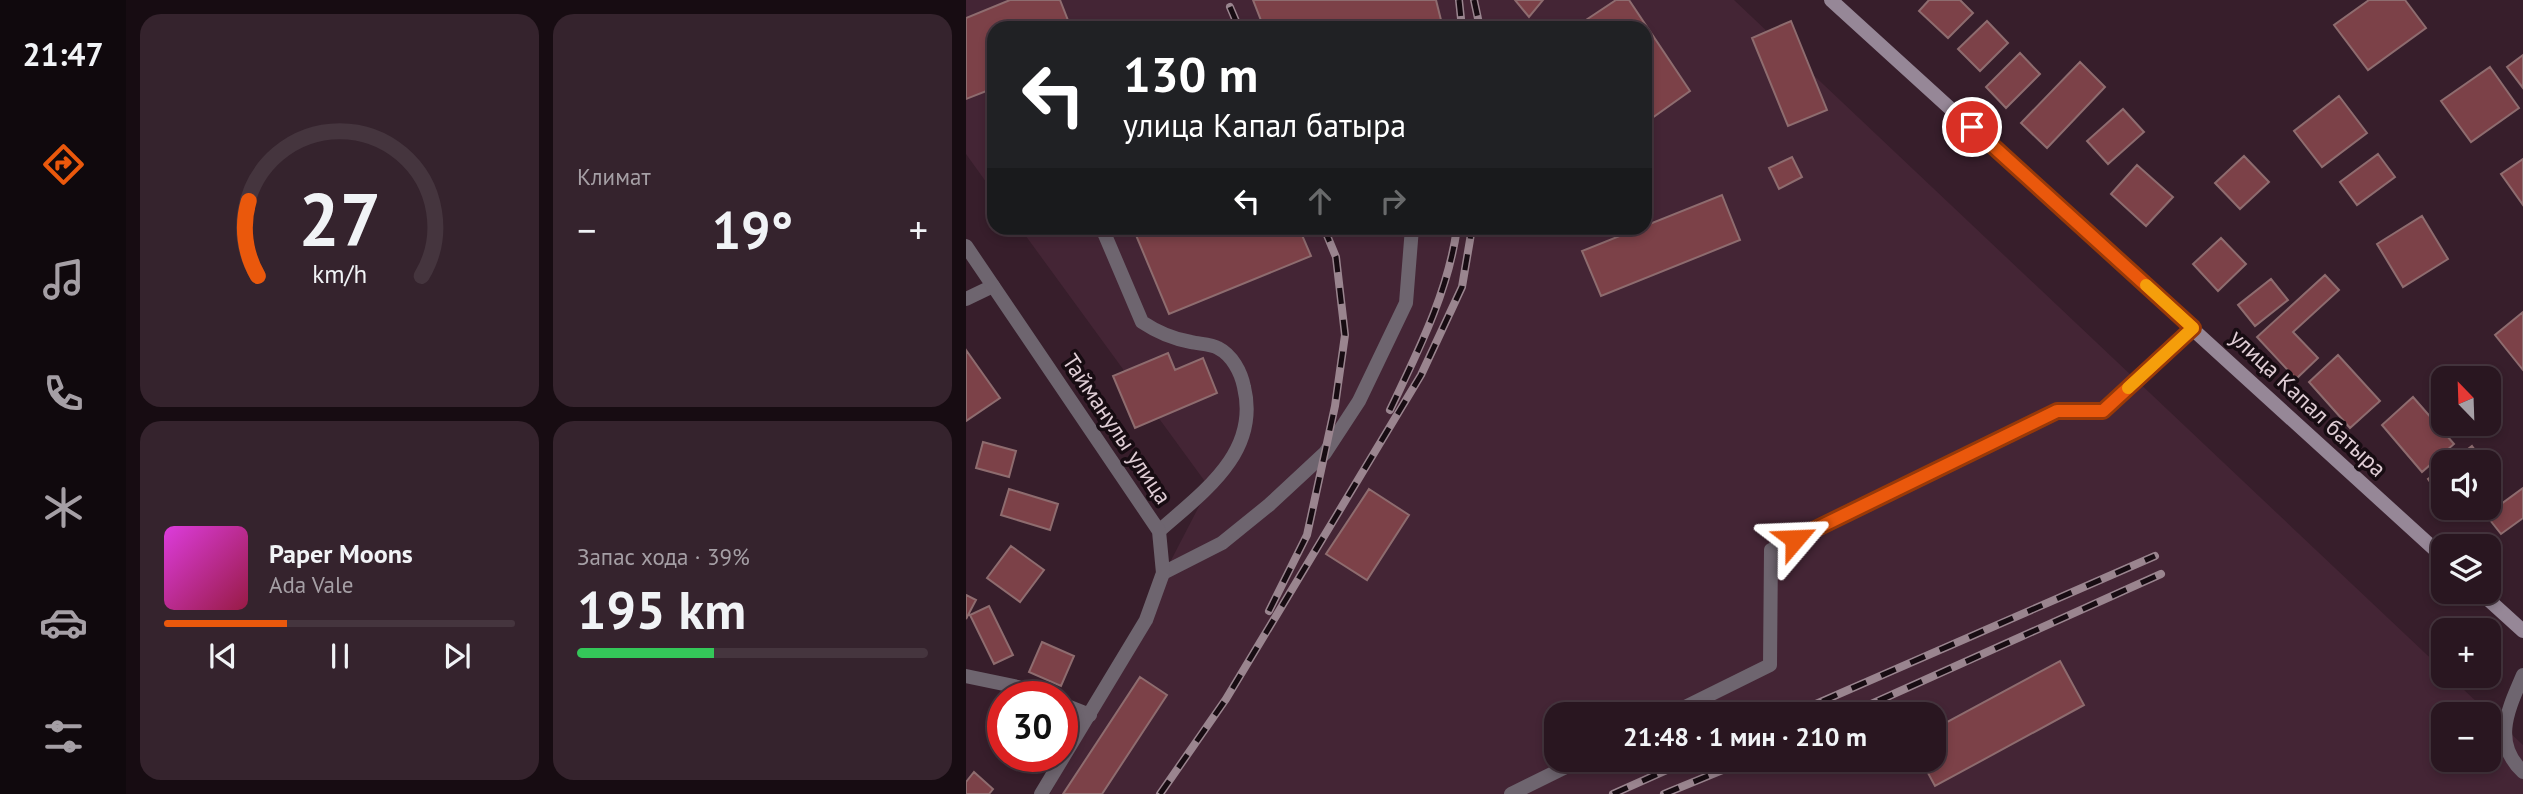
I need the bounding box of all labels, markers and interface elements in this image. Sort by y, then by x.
text: 21:47 [22,33,104,75]
text: 130 m [1123,42,1258,106]
icon: left [1008,49,1099,140]
pin [1942,97,2002,157]
text: улица Капал батыра [1123,104,1406,146]
icon: arrive [1953,108,1991,146]
icon: directions [39,140,88,189]
text: Климат [577,162,651,191]
text: 27 [298,173,381,267]
icon: left [1228,182,1266,220]
icon: ahead [1301,182,1339,220]
icon: right [1374,182,1412,220]
text: 19° [712,196,793,263]
text: − [577,205,596,254]
text: + [909,205,928,254]
icon: music [39,255,88,304]
text: km/h [312,258,367,290]
street label: улица Капал батыра [2224,323,2393,483]
street label: Тайманулы улица [1057,348,1178,509]
north arrow [2431,366,2501,436]
map controls [2431,366,2501,772]
icon: phone [39,369,88,418]
button: sound [2431,450,2501,520]
icon: climate [39,483,88,532]
position arrow [1758,502,1832,576]
button: layers [2431,534,2501,604]
text: Paper Moons [269,537,413,570]
text: Запас хода · 39% [577,542,750,571]
text: Ada Vale [269,570,353,599]
text: 195 km [577,576,746,643]
icon: car [39,598,88,647]
button: + [2431,618,2501,688]
icon: previous [204,637,242,675]
icon: pause [321,637,359,675]
icon: next [438,637,476,675]
speed limit sign: 30 [987,681,1078,772]
button: − [2431,702,2501,772]
icon: filters [39,712,88,761]
text: 21:48 · 1 мин · 210 m [1623,720,1867,753]

